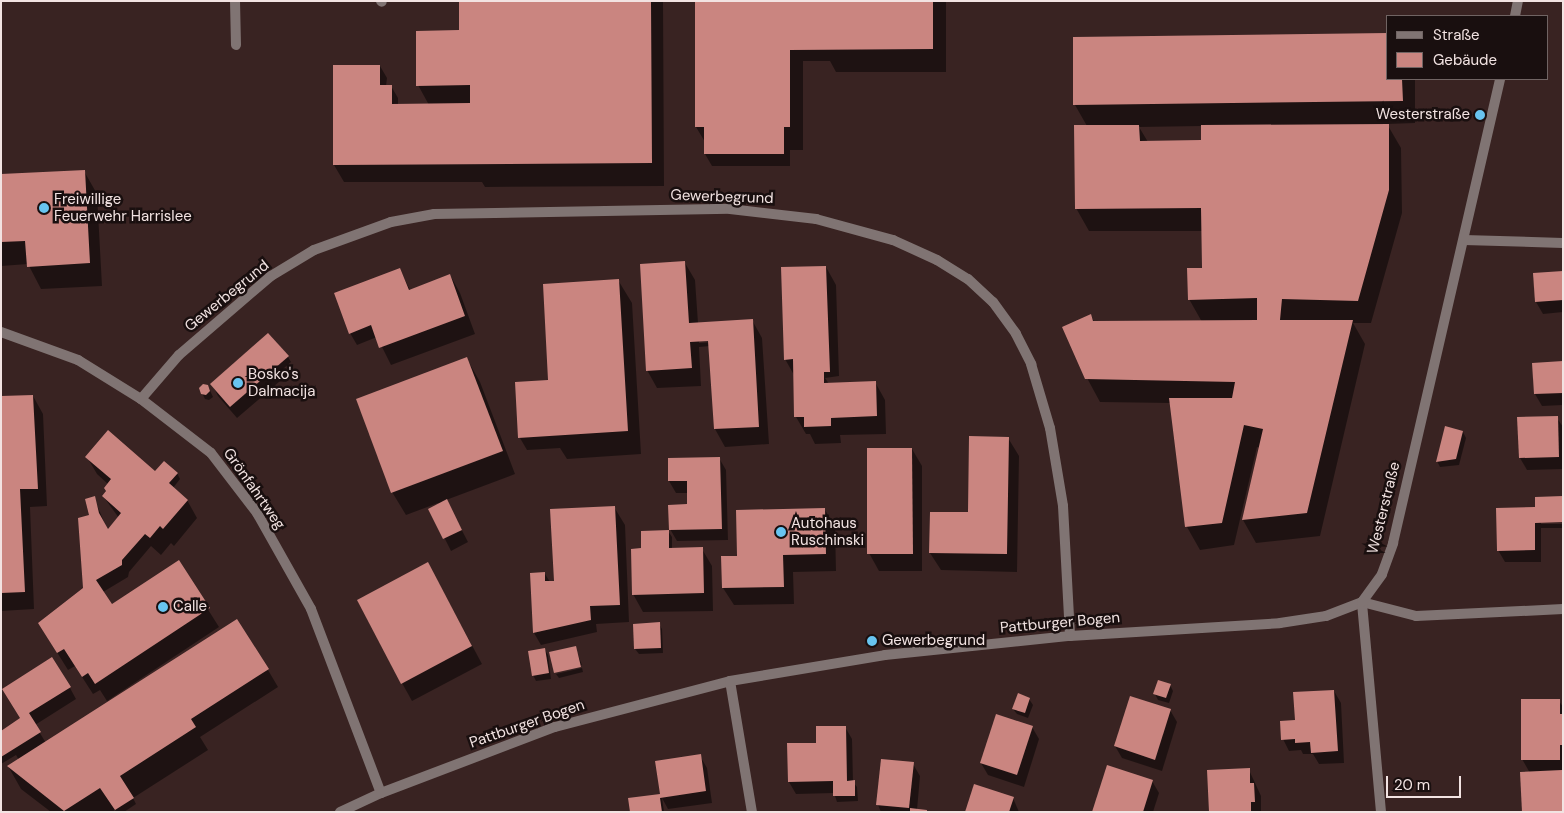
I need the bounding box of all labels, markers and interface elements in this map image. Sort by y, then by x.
legend [1386,15,1549,80]
text: Straße [1433,25,1480,45]
text: Gebäude [1433,50,1497,70]
place label: Westerstraße [1376,106,1470,124]
marker: Westerstraße [1474,109,1486,121]
street label: Gewerbegrund [670,186,774,208]
place label: Freiwillige Feuerwehr Harrislee [54,190,192,225]
marker: Freiwillige Feuerwehr Harrislee [38,202,50,214]
street label: Gewerbegrund [181,257,273,335]
place label: Bosko's Dalmacija [248,365,315,400]
marker: Bosko's Dalmacija [232,377,244,389]
street label: Grönfahrtweg [219,445,289,533]
street label: Westerstraße [1364,460,1404,556]
place label: Autohaus Ruschinski [791,514,864,549]
marker: Autohaus Ruschinski [775,526,787,538]
place label: Calle [173,598,207,616]
marker: Calle [157,601,169,613]
street label: Pattburger Bogen [999,609,1121,637]
place label: Gewerbegrund [882,632,985,650]
marker: Gewerbegrund [866,635,878,647]
street label: Pattburger Bogen [467,696,587,752]
scale bar [1389,766,1464,798]
text: 20 m [1394,775,1430,795]

